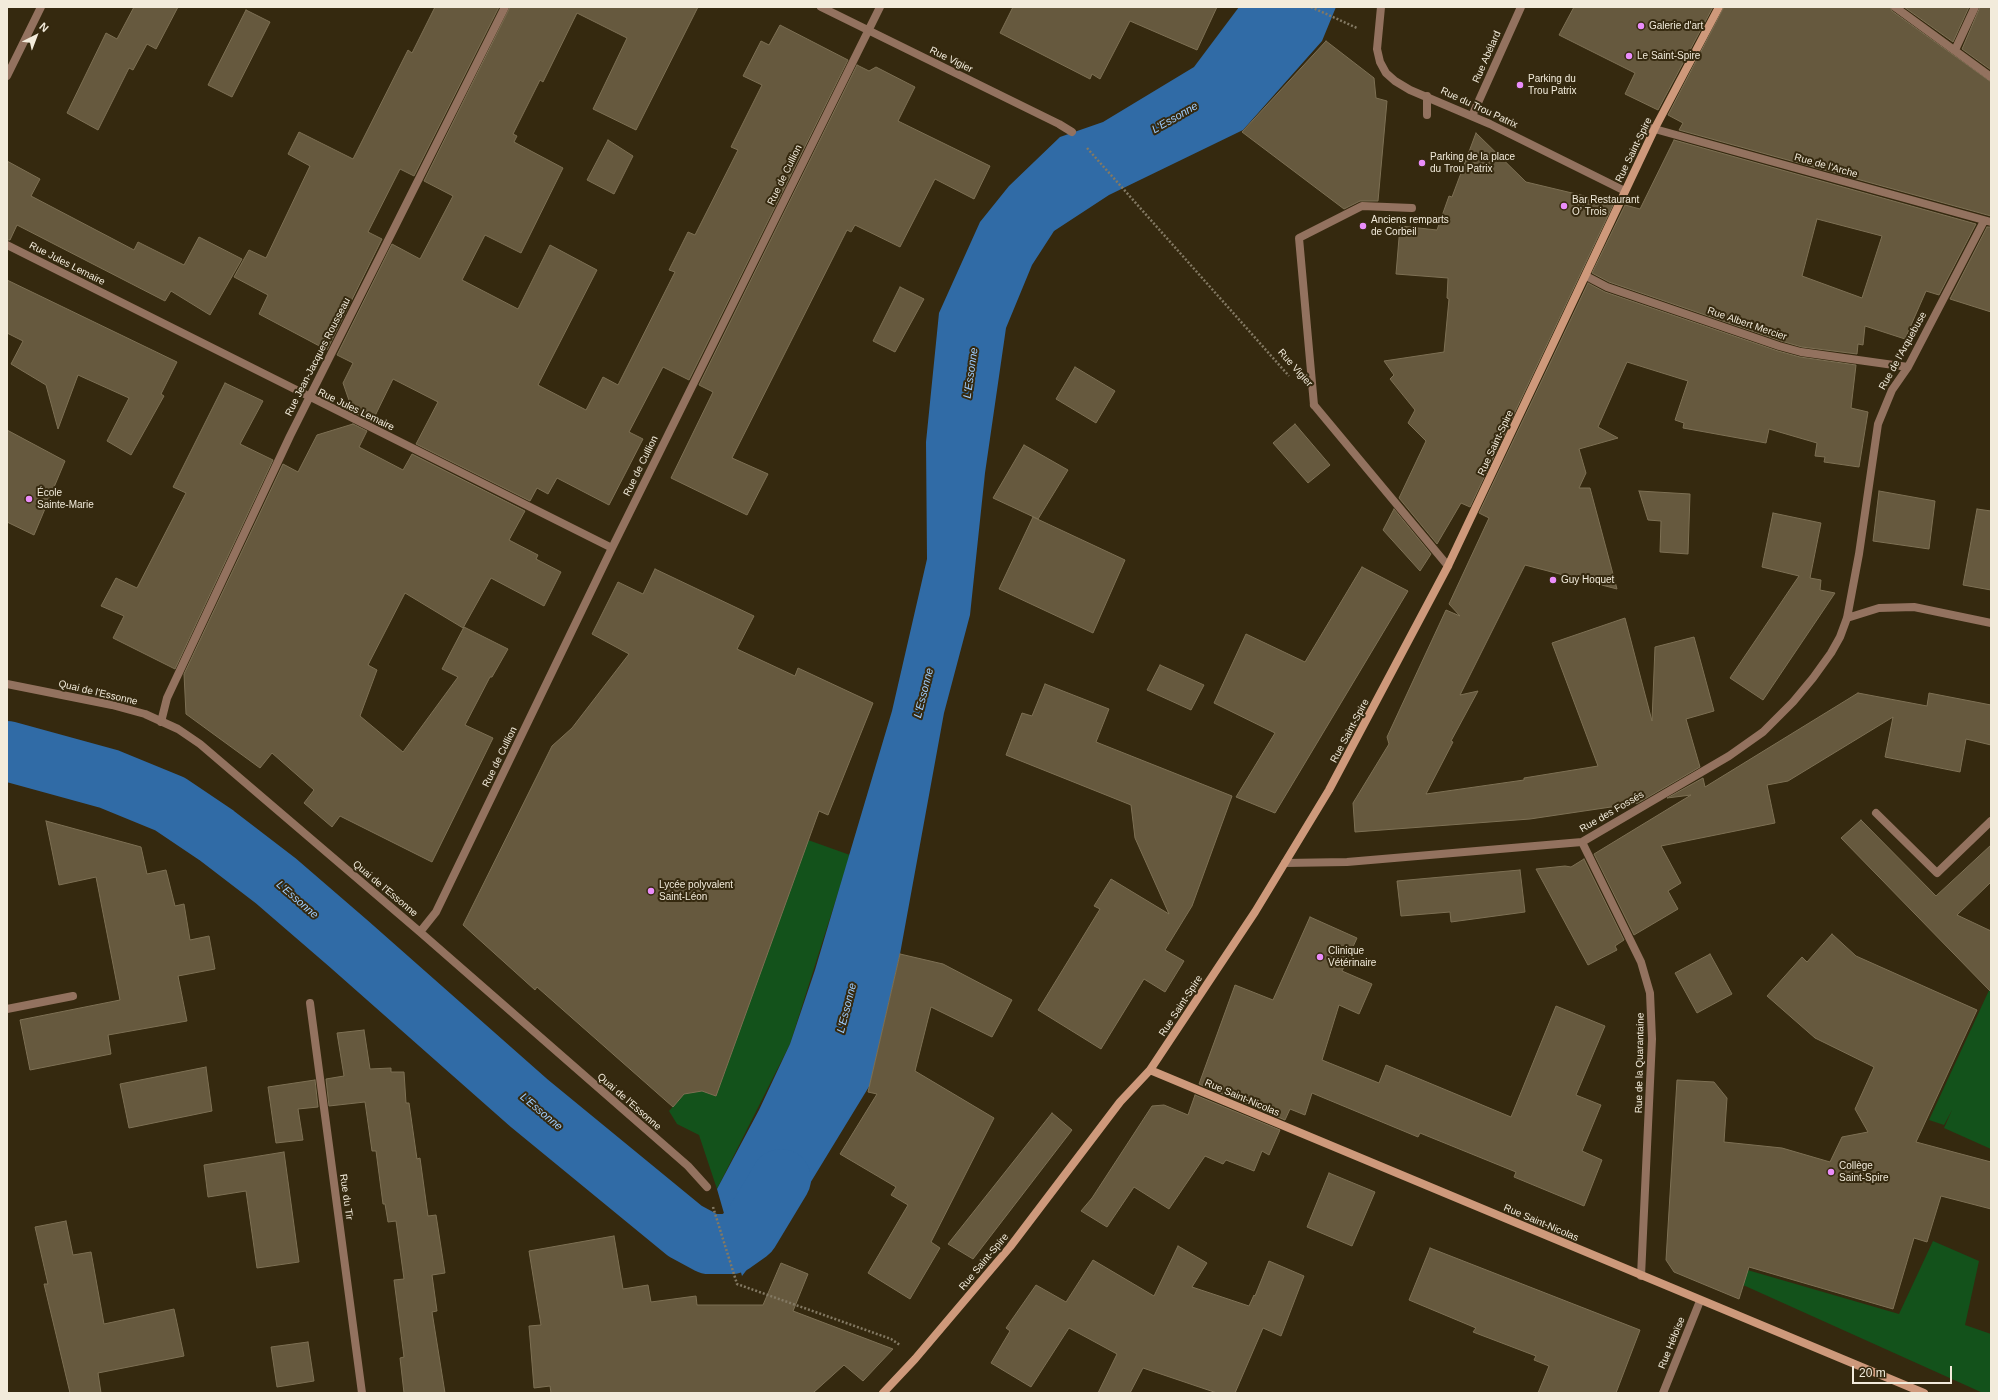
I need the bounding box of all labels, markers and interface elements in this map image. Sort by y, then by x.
north arrow [16,16,56,56]
text: N [37,20,51,34]
place label: Galerie d'art [1649,20,1703,32]
marker: Galerie d'art [1636,21,1646,31]
street label: Rue Abélard [1470,29,1504,85]
street label: Rue Vigier [927,44,975,76]
place label: Le Saint-Spire [1637,50,1700,62]
marker: Le Saint-Spire [1624,51,1634,61]
place label: Parking du Trou Patrix [1528,73,1577,96]
marker: Parking du Trou Patrix [1515,80,1525,90]
street label: Rue du Trou Patrix [1439,85,1519,131]
water label: L'Essonne [1150,100,1200,136]
street label: Rue Saint-Spire [1613,116,1655,184]
street label: Rue de Cullion [765,143,805,207]
place label: Parking de la place du Trou Patrix [1430,151,1515,174]
street label: Rue de l'Arche [1793,151,1859,181]
marker: Parking de la place du Trou Patrix [1417,158,1427,168]
place label: Bar Restaurant O’ Trois [1572,194,1639,218]
marker: Bar Restaurant O’ Trois [1559,201,1569,211]
place label: Anciens remparts de Corbeil [1371,214,1449,238]
marker: Anciens remparts de Corbeil [1358,221,1368,231]
street label: Rue Jules Lemaire [27,240,107,288]
street label: Rue Jean-Jacques Rousseau [283,296,353,418]
street label: Rue Albert Mercier [1706,305,1788,343]
street label: Rue de l'Arquebuse [1877,310,1929,392]
water label: L'Essonne [961,347,981,399]
street label: Rue Vigier [1275,347,1315,389]
street label: Rue Jules Lemaire [316,386,396,434]
street label: Rue Saint-Spire [1476,408,1516,478]
street label: Rue de Cullion [621,434,661,498]
place label: École Sainte-Marie [37,487,94,510]
marker: École Sainte-Marie [24,494,34,504]
place label: Guy Hoquet [1561,574,1614,586]
marker: Guy Hoquet [1548,575,1558,585]
water label: L'Essonne [911,667,937,719]
street label: Quai de l'Essonne [57,678,139,708]
street label: Rue Saint-Spire [1328,697,1372,765]
street label: Rue de Cullion [480,725,520,789]
street label: Rue des Fossés [1578,789,1646,835]
street label: Quai de l'Essonne [350,858,420,920]
water label: L'Essonne [273,878,321,922]
place label: Lycée polyvalent Saint-Léon [659,879,733,902]
marker: Lycée polyvalent Saint-Léon [646,886,656,896]
place label: Clinique Vétérinaire [1328,945,1376,968]
marker: Clinique Vétérinaire [1315,952,1325,962]
street label: Rue Saint-Spire [1157,973,1205,1039]
water label: L'Essonne [834,982,860,1034]
street label: Rue de la Quarantaine [1633,1013,1647,1113]
street label: Quai de l'Essonne [595,1071,663,1133]
street label: Rue Saint-Nicolas [1203,1077,1281,1119]
water label: L'Essonne [517,1091,565,1133]
place label: Collège Saint-Spire [1839,1160,1888,1184]
marker: Collège Saint-Spire [1826,1167,1836,1177]
street label: Rue du Tir [337,1173,355,1221]
street label: Rue Saint-Nicolas [1502,1202,1580,1244]
street label: Rue Saint-Spire [957,1231,1011,1293]
street label: Rue Héloïse [1656,1315,1688,1371]
scale bar [1854,1358,1954,1384]
text: 20 m [1859,1366,1886,1380]

